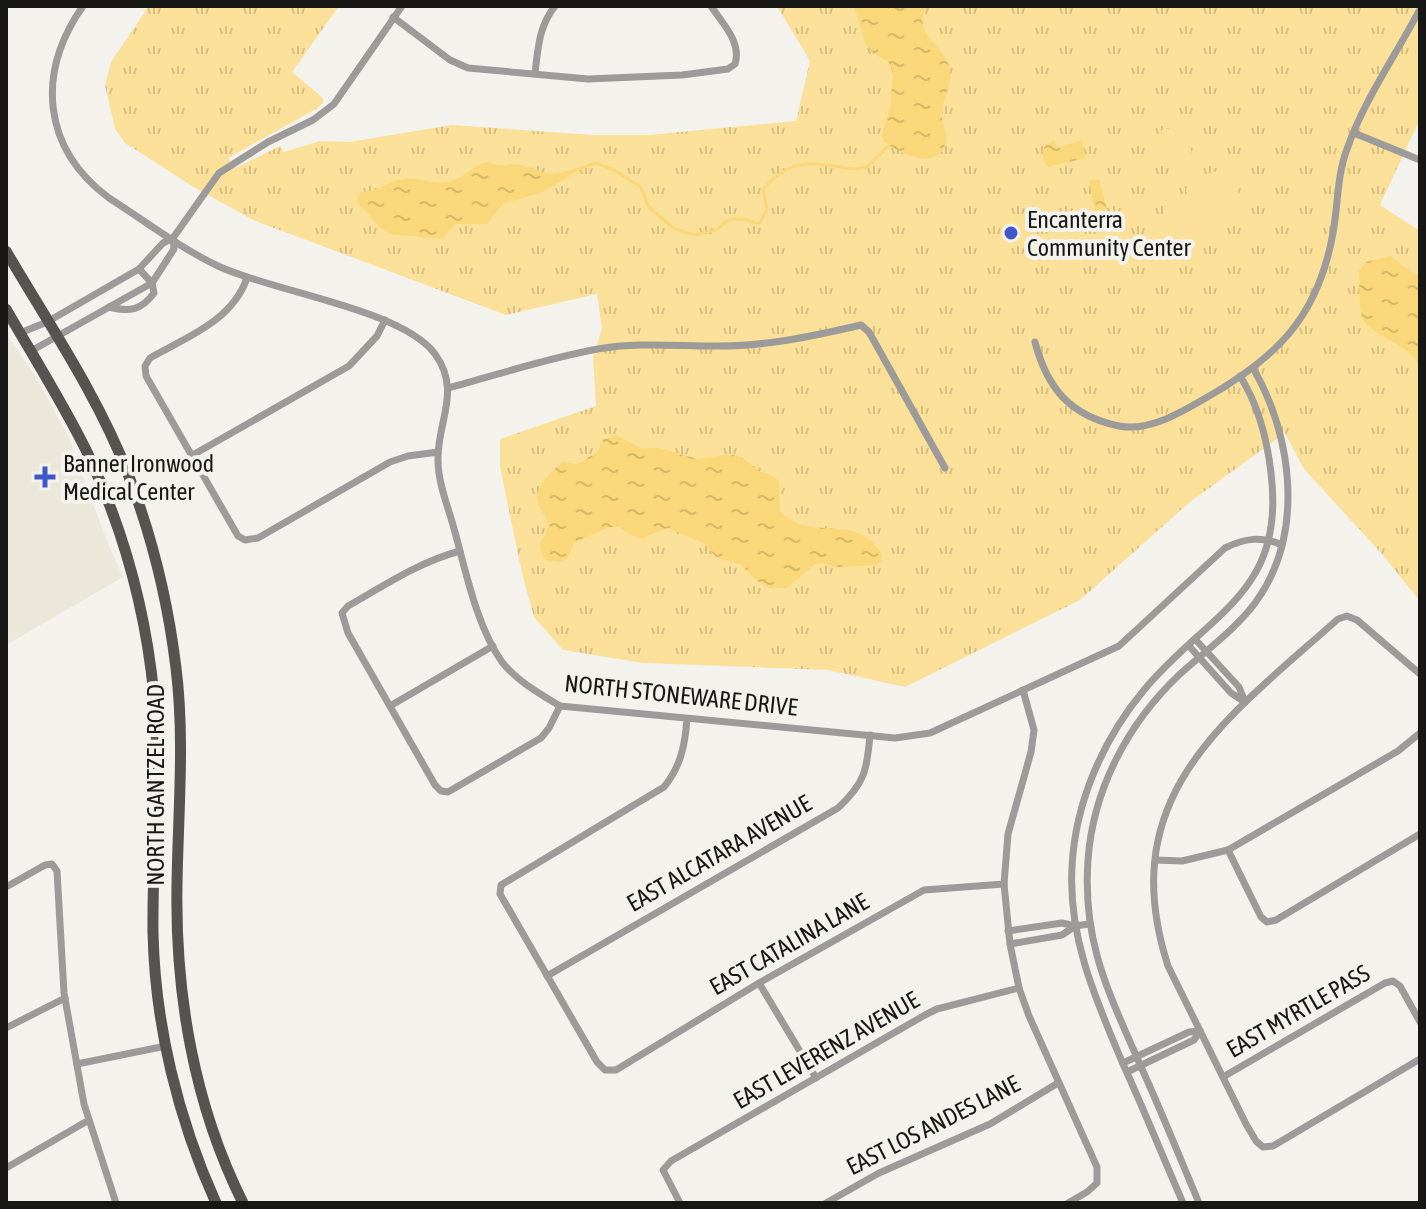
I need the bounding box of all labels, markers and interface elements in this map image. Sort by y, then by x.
place label: Encanterra Community Center [1027,206,1191,261]
marker: Encanterra Community Center [1002,224,1020,242]
place label: Banner Ironwood Medical Center [63,450,214,505]
marker: Banner Ironwood Medical Center [34,466,56,488]
street label: NORTH STONEWARE DRIVE [563,669,799,721]
street label: NORTH GANTZEL ROAD [142,684,169,886]
street label: EAST ALCATARA AVENUE [622,789,816,917]
street label: EAST CATALINA LANE [705,888,873,1000]
street label: EAST MYRTLE PASS [1222,959,1374,1063]
street label: EAST LEVERENZ AVENUE [728,986,924,1114]
street label: EAST LOS ANDES LANE [842,1070,1024,1180]

